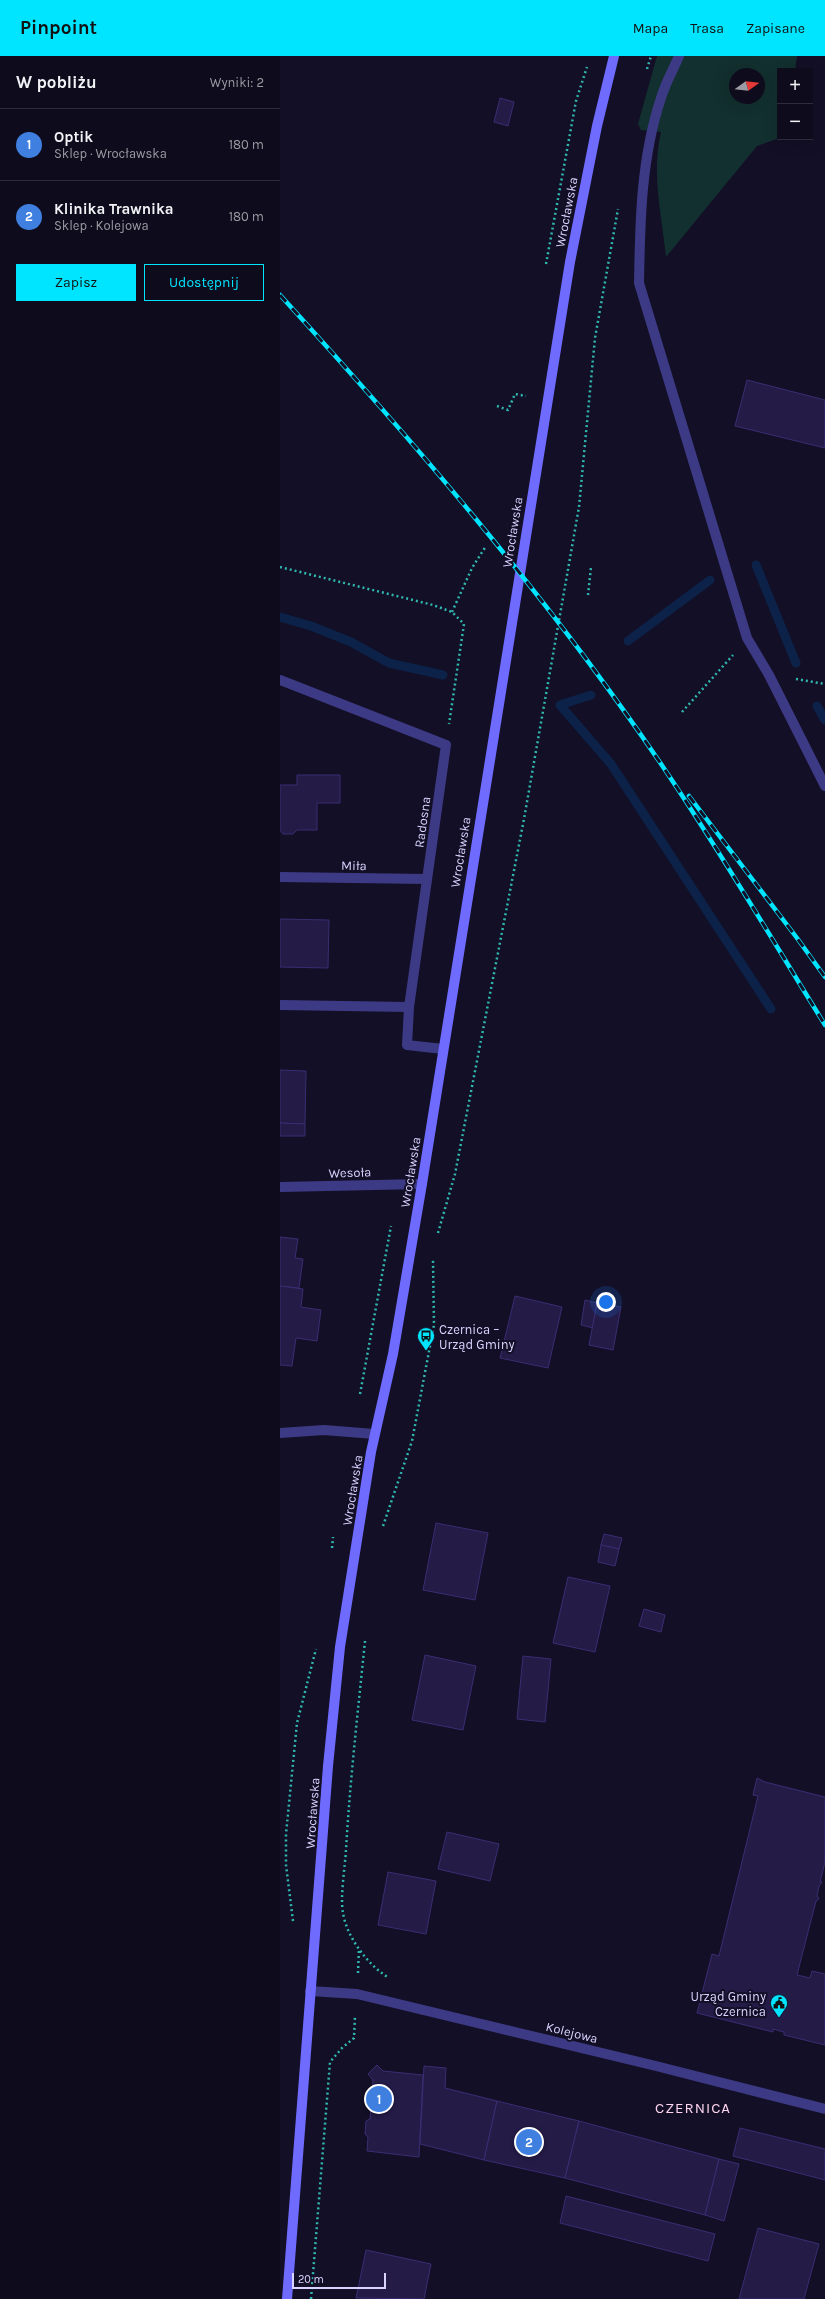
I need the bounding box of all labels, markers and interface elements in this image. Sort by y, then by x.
text: Pinpoint [20,17,97,39]
text: Mapa [633,20,668,37]
text: Trasa [690,20,724,37]
text: Zapisane [746,20,805,37]
north arrow [729,68,765,104]
map controls [777,68,813,140]
button: + [777,68,813,104]
text: W pobliżu [16,72,97,92]
text: Wyniki: 2 [210,75,264,90]
button: − [777,104,813,140]
text: Optik [54,128,93,146]
text: 1 [27,137,31,152]
text: 180 m [229,137,264,152]
text: Sklep · Wrocławska [54,146,167,161]
street label: Wrocławska [552,176,581,248]
text: Klinika Trawnika [54,200,174,218]
text: 2 [25,209,33,224]
text: 180 m [229,209,264,224]
text: Sklep · Kolejowa [54,218,149,233]
button: Zapisz [16,264,136,301]
button: Udostępnij [144,264,264,301]
street label: Wrocławska [500,496,525,568]
street label: Radosna [411,795,434,849]
street label: Wrocławska [448,816,473,888]
street label: Miła [341,858,367,873]
street label: Wrocławska [398,1136,423,1208]
street label: Wesoła [328,1164,372,1181]
your location [596,1292,616,1312]
place label: Czernica – Urząd Gminy [439,1322,515,1352]
bus stop icon: Czernica – Urząd Gminy [416,1326,436,1351]
street label: Wrocławska [340,1454,365,1526]
street label: Wrocławska [303,1777,322,1849]
place label: Urząd Gminy Czernica [690,1989,766,2019]
public building icon: Urząd Gminy Czernica [769,1993,789,2018]
street label: Kolejowa [544,2019,599,2046]
pin: 1 [366,2084,392,2114]
district label: CZERNICA [655,2099,731,2117]
pin: 2 [516,2127,542,2157]
scale bar [292,2271,386,2290]
text: 20 m [298,2273,324,2286]

